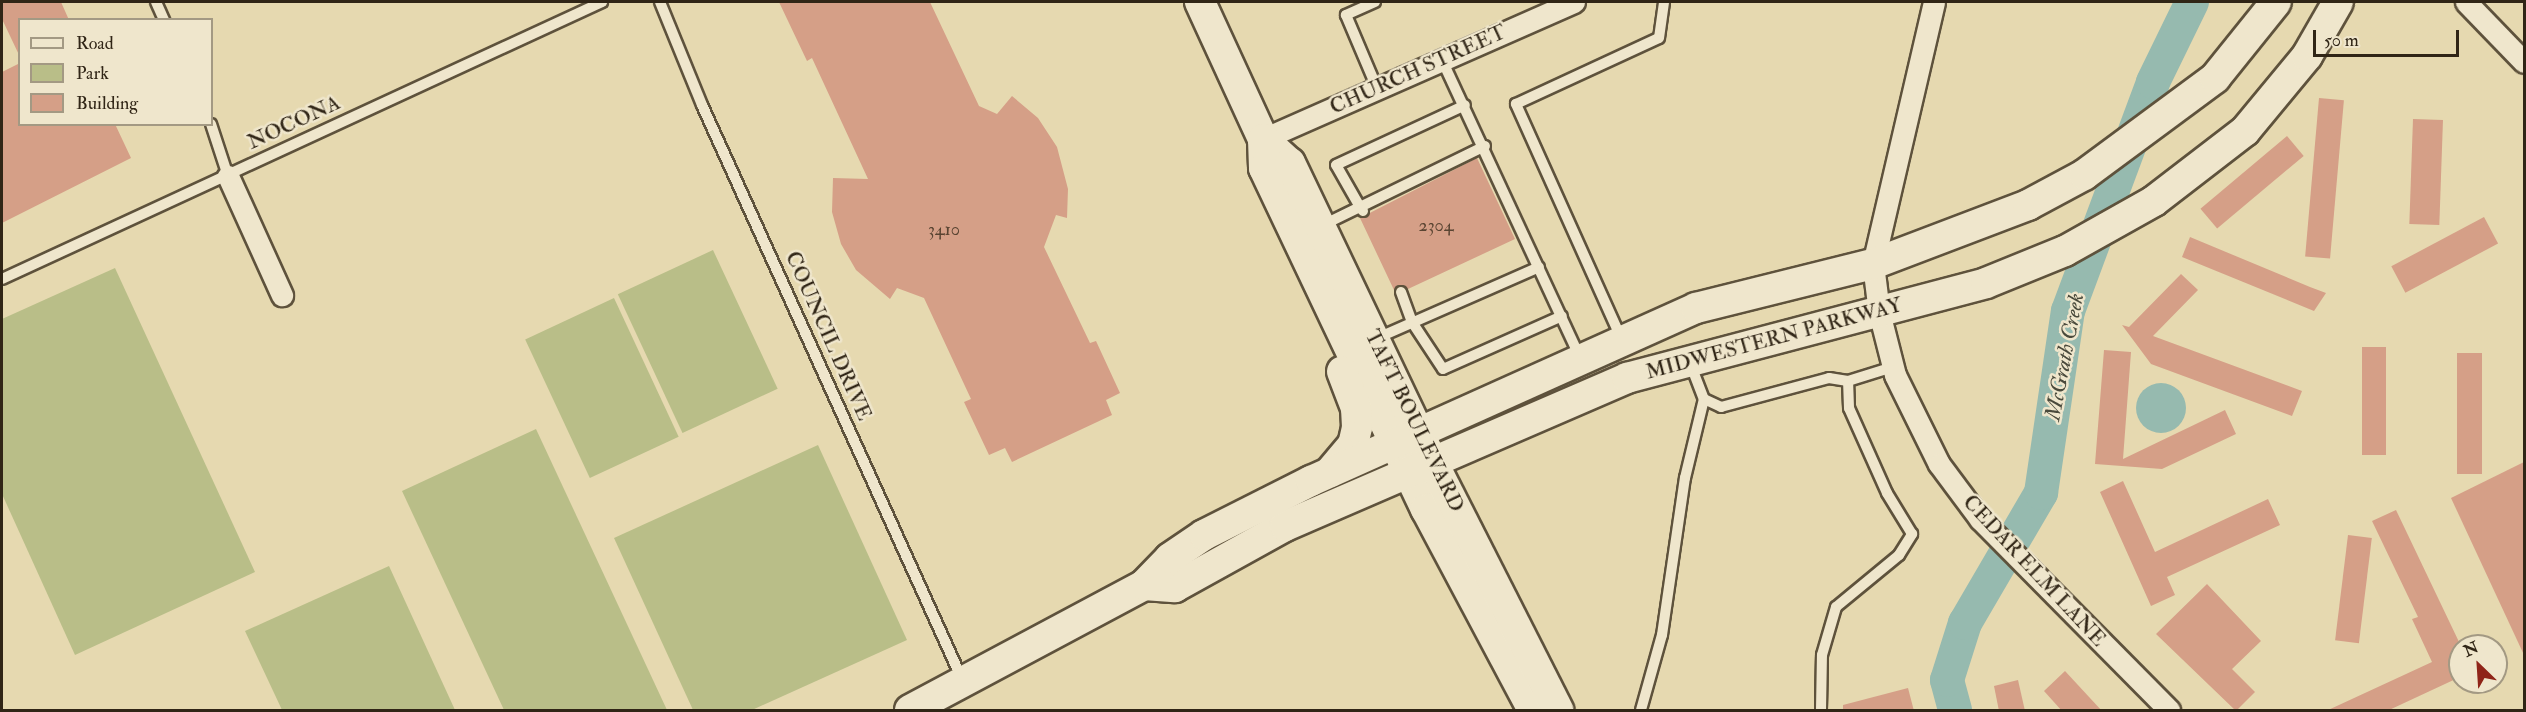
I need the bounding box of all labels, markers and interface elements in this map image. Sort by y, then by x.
legend [18,18,213,126]
scale bar [2316,18,2462,56]
street label: CHURCH STREET [1326,20,1510,120]
text: 50 m [2324,29,2359,52]
text: Road [76,32,114,55]
text: Park [76,62,109,85]
street label: NOCONA [244,91,344,155]
text: Building [76,92,138,115]
house number: 2304 [1419,215,1453,237]
house number: 3410 [928,219,960,241]
street label: COUNCIL DRIVE [779,248,877,424]
water label: McGrath Creek [2040,291,2090,423]
street label: MIDWESTERN PARKWAY [1643,293,1905,385]
street label: TAFT BOULEVARD [1359,326,1469,516]
street label: CEDAR ELM LANE [1957,490,2111,652]
north arrow [2448,634,2508,694]
text: N [2461,637,2482,662]

